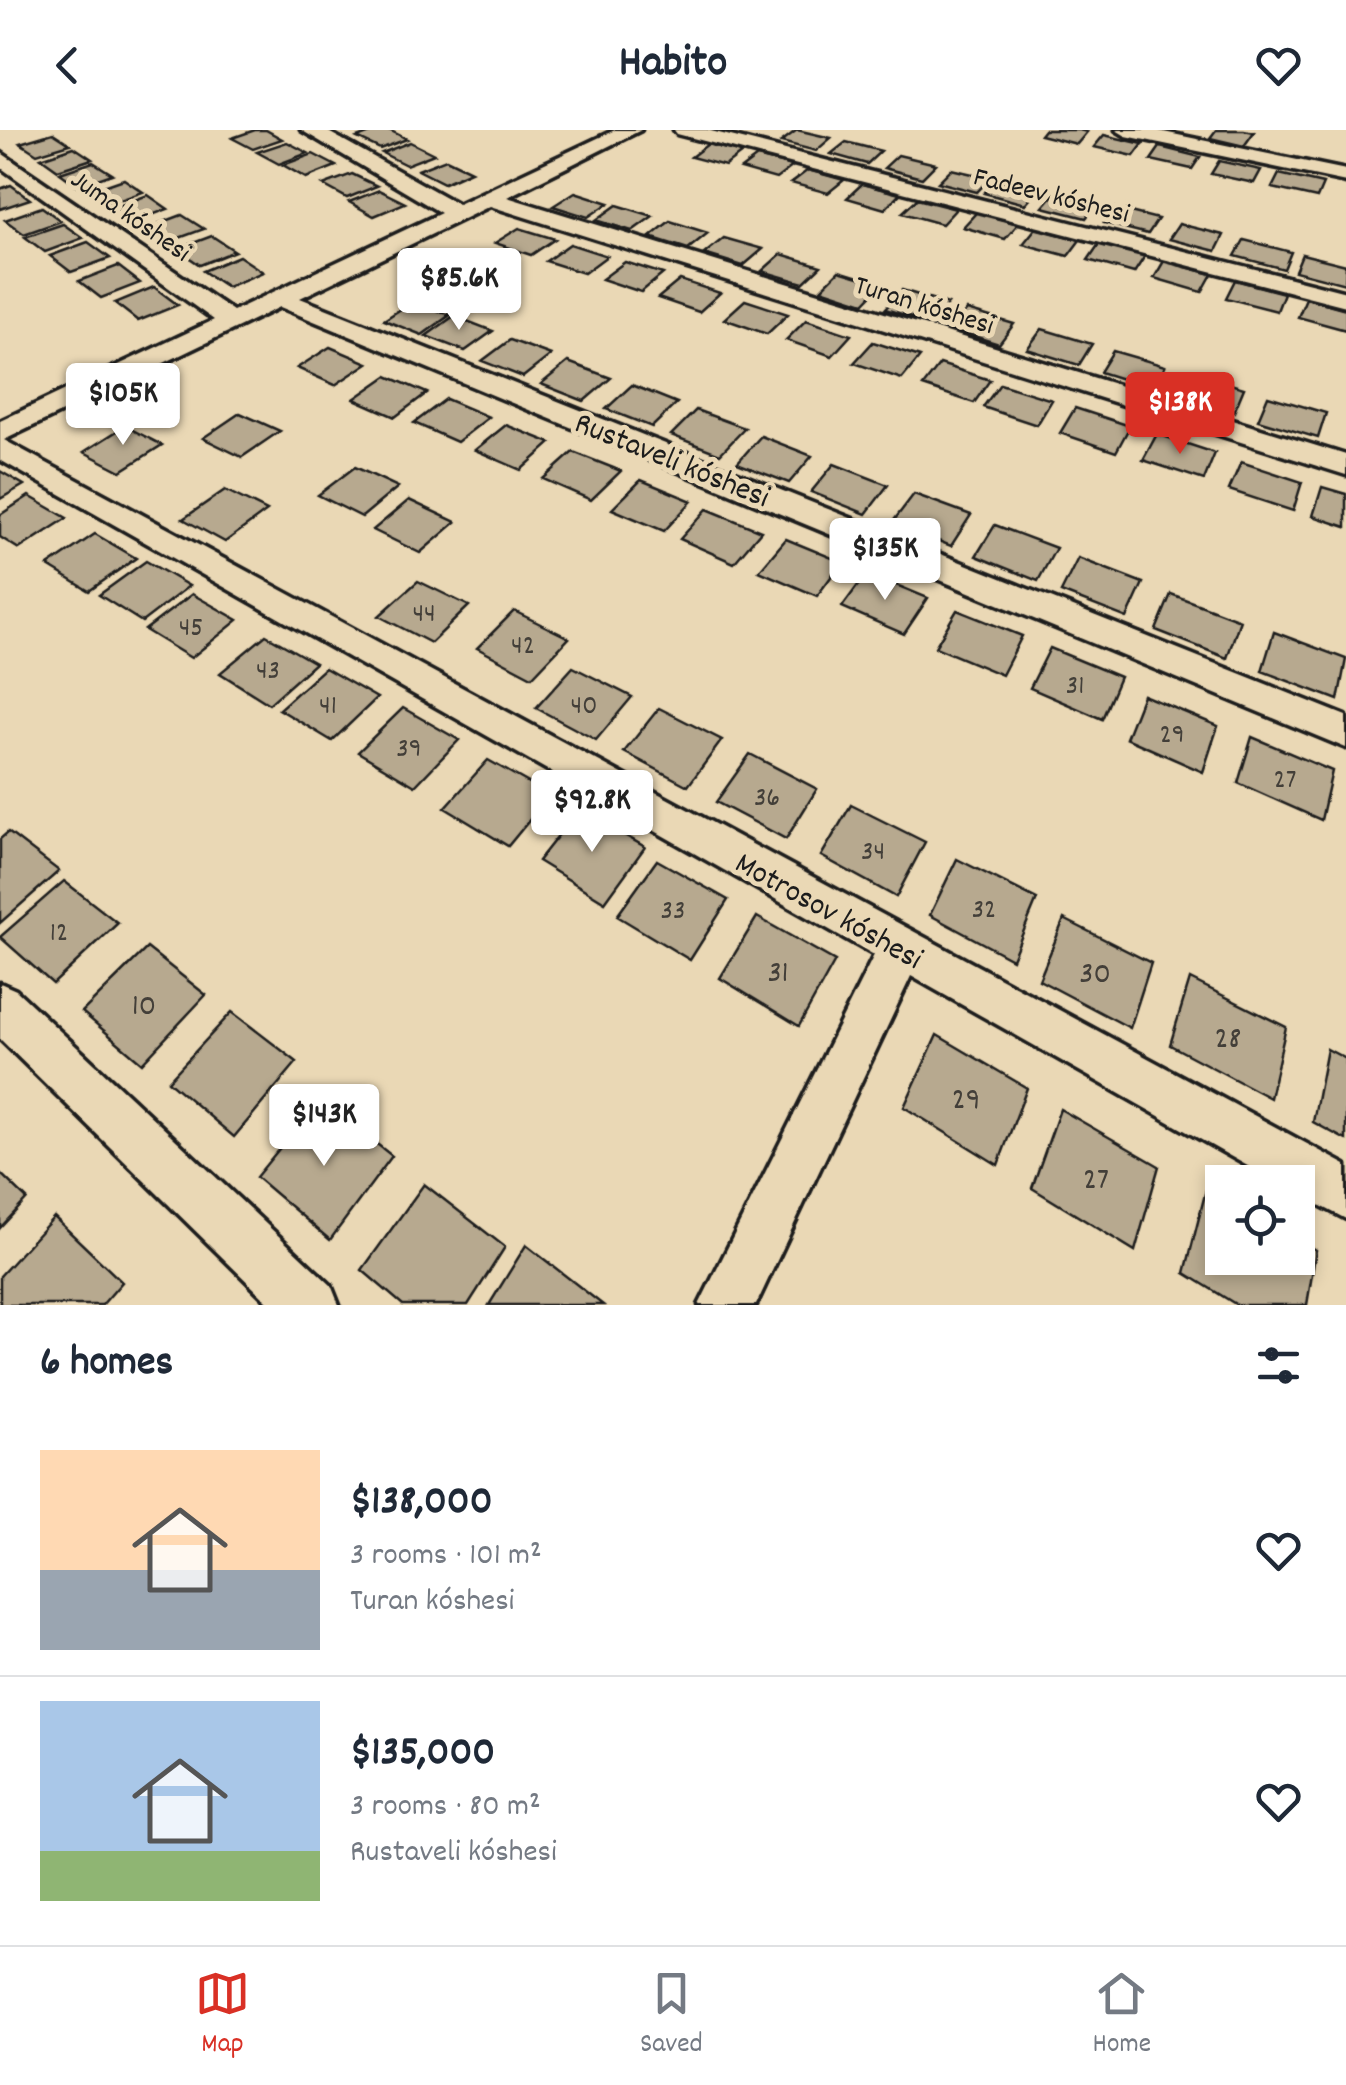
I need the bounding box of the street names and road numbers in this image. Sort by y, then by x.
street label: Fadeev kóshesi [969,159,1133,237]
street label: Juma kóshesi [61,162,197,274]
street label: Turan kóshesi [849,268,998,348]
street label: Rustaveli kóshesi [567,403,776,523]
street label: Motrosov kóshesi [725,843,930,984]

